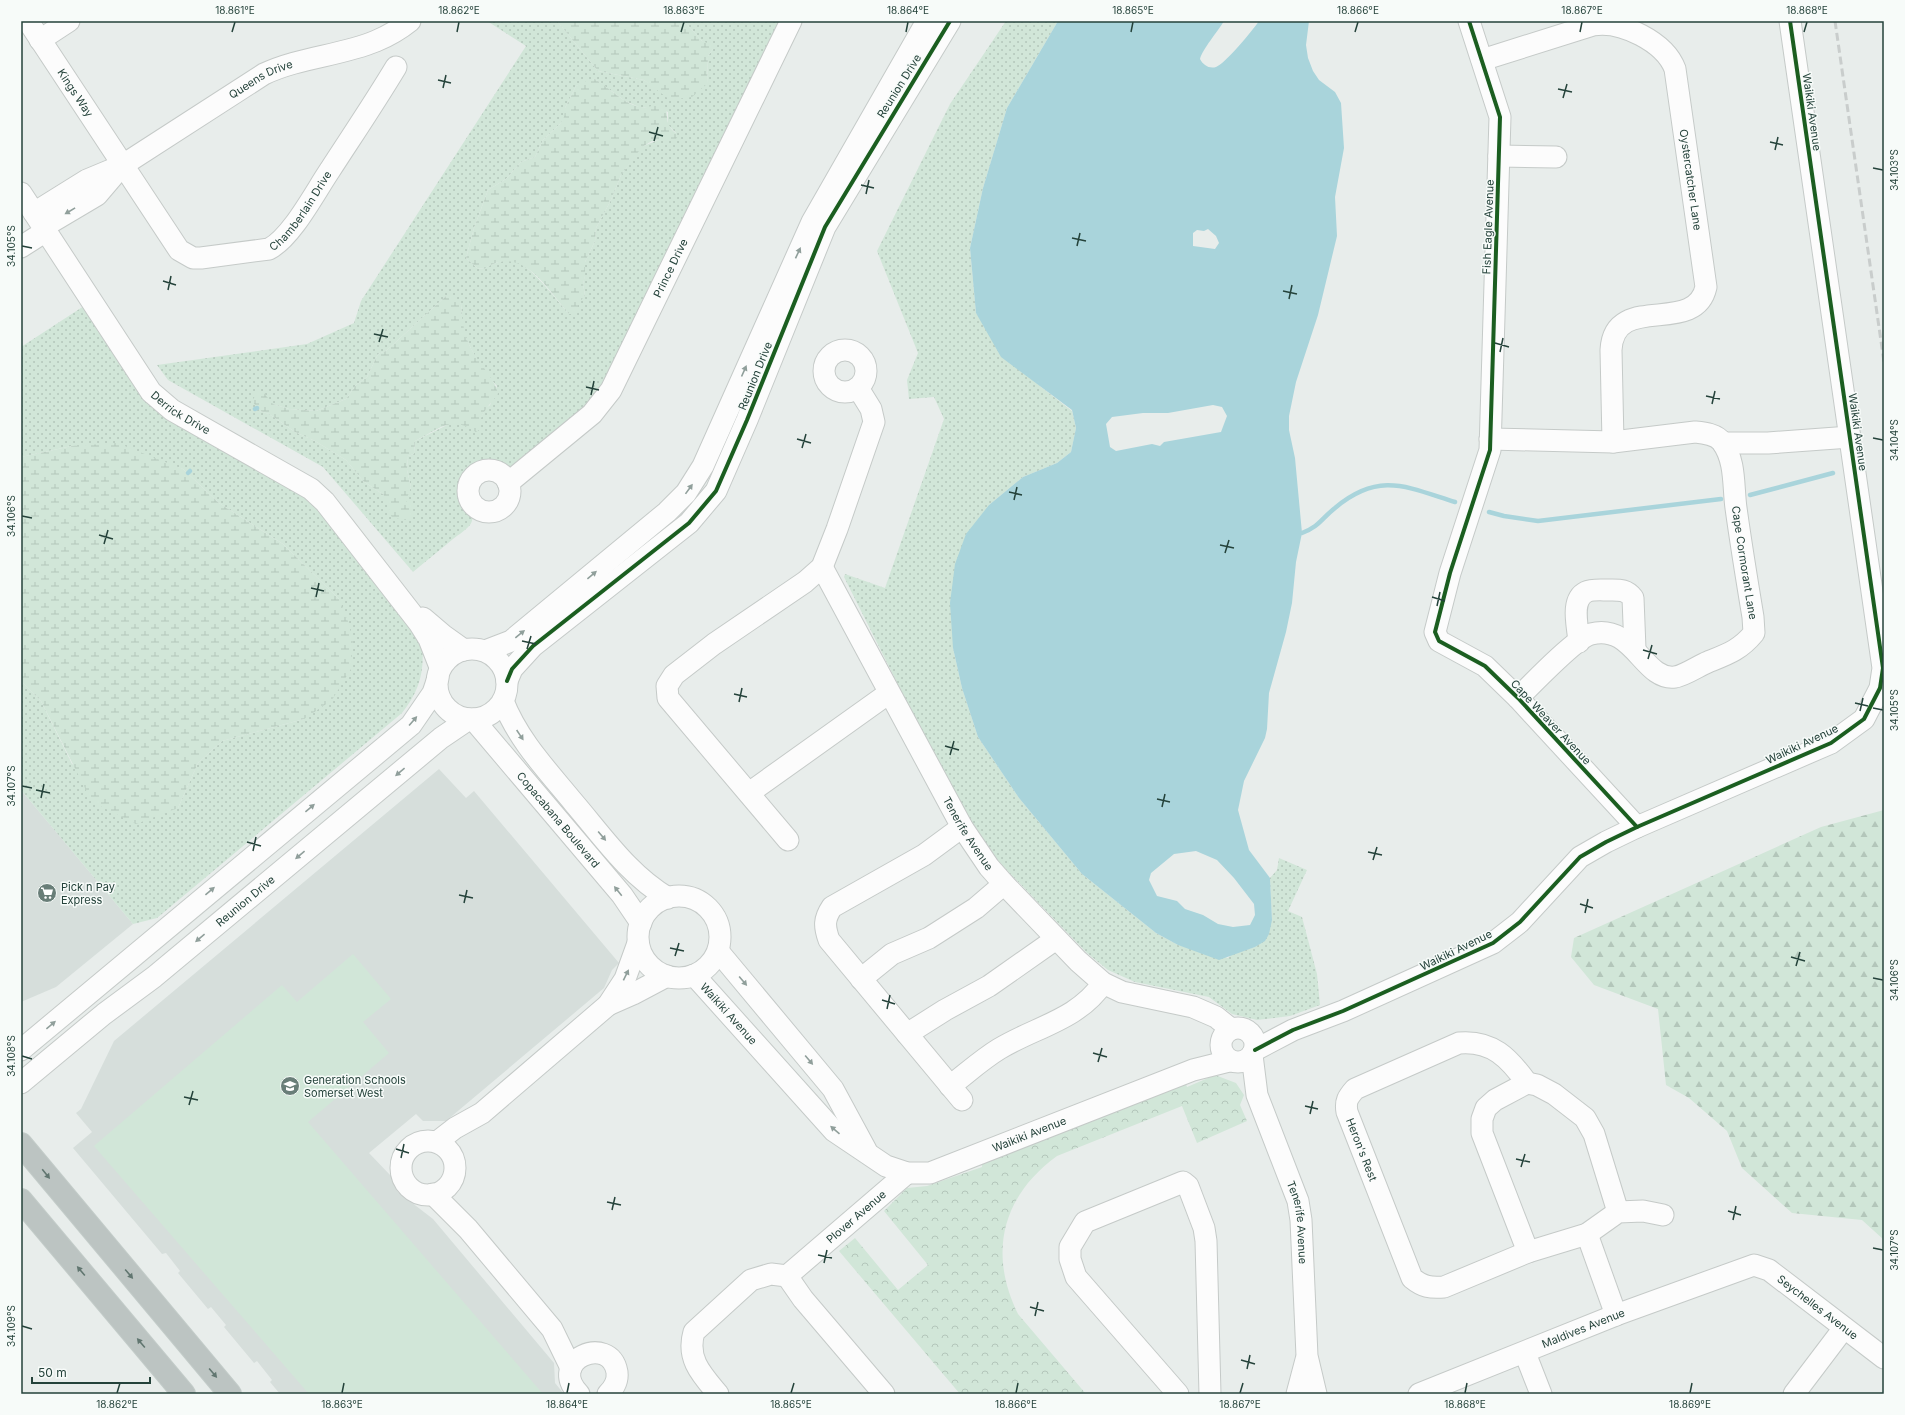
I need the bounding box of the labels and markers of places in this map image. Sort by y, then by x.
place label: Pick n Pay Express [61,880,115,907]
supermarket icon: Pick n Pay Express [36,882,58,904]
place label: Generation Schools Somerset West [304,1073,406,1100]
school or university icon: Generation Schools Somerset West [279,1075,301,1097]

